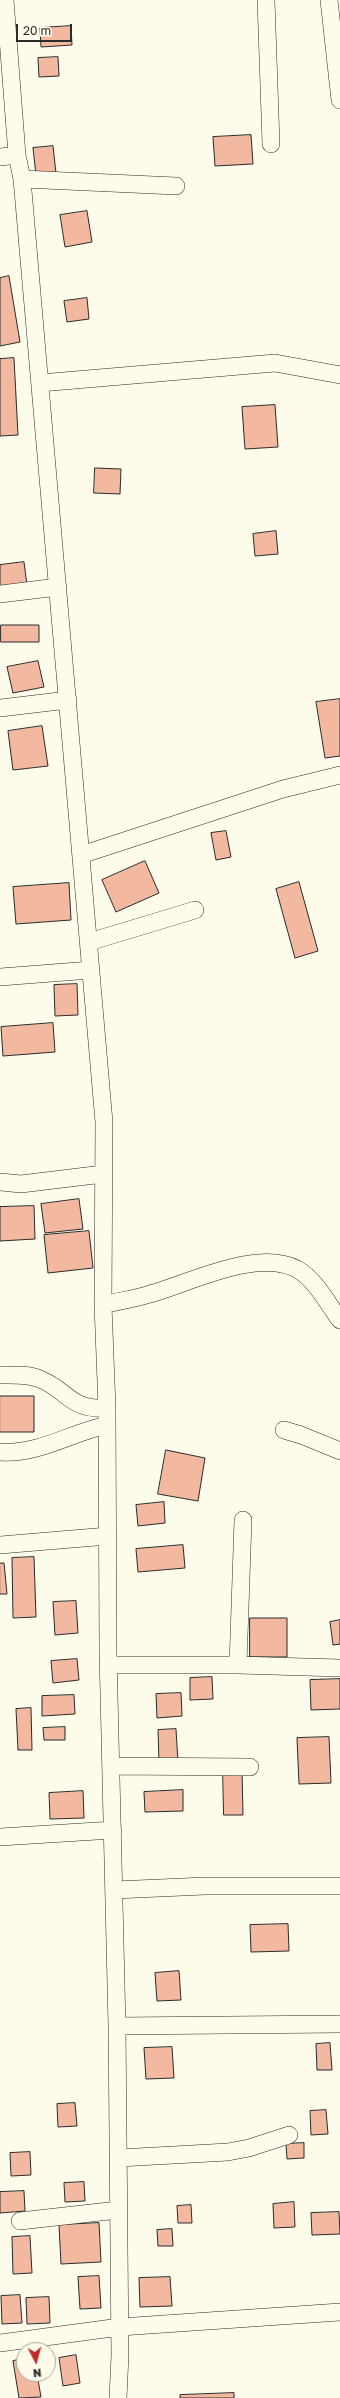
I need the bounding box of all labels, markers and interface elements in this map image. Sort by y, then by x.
scale bar [18,16,74,42]
text: 20 m [23,23,51,38]
north arrow [16,2342,56,2382]
text: N [32,2367,42,2380]

